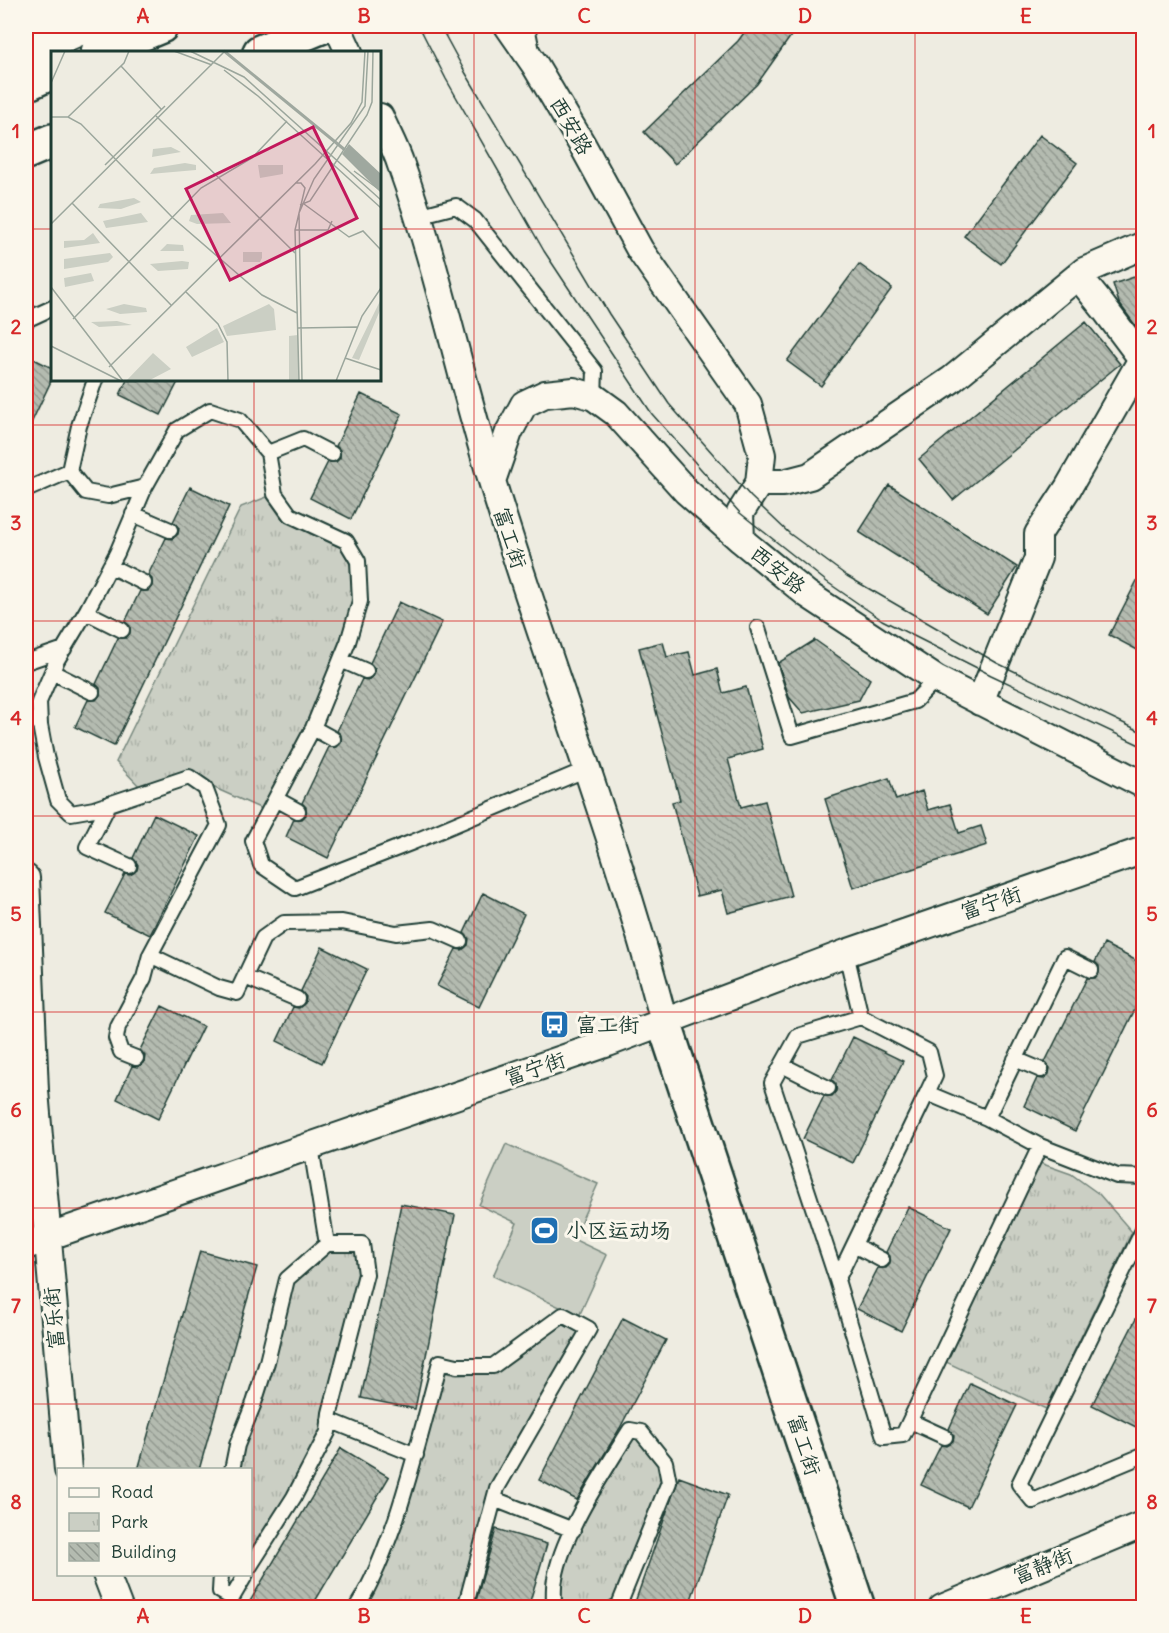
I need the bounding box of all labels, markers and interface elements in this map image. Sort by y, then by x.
text: A [137,3,150,28]
text: B [357,3,371,28]
text: C [577,3,591,28]
text: D [798,3,812,28]
text: E [1020,3,1032,28]
inset map [51,51,381,381]
street label: 西安路 [544,92,599,160]
text: 1 [12,118,20,143]
text: 1 [1148,118,1156,143]
text: 2 [11,314,22,339]
text: 2 [1147,314,1158,339]
street label: 富工街 [488,504,533,572]
text: 3 [10,510,22,535]
text: 3 [1146,510,1158,535]
street label: 西安路 [745,539,811,600]
text: 4 [10,705,22,730]
text: 4 [1146,705,1158,730]
street label: 富宁街 [957,880,1025,926]
text: 5 [10,901,22,926]
text: 5 [1146,901,1158,926]
bus stop icon: 富工街 [539,1009,571,1041]
place label: 富工街 [576,1011,639,1038]
street label: 富宁街 [501,1046,569,1092]
text: 6 [10,1097,22,1122]
text: 6 [1146,1097,1158,1122]
sports icon: 小区运动场 [529,1215,561,1247]
place label: 小区运动场 [566,1217,671,1244]
street label: 富乐街 [37,1285,70,1351]
text: 7 [11,1293,21,1318]
text: 7 [1147,1293,1157,1318]
street label: 富工街 [782,1411,827,1479]
legend [57,1468,252,1576]
text: Road [111,1480,154,1503]
text: 8 [10,1489,22,1514]
text: 8 [1146,1489,1158,1514]
text: Park [111,1510,148,1533]
text: Building [111,1540,176,1563]
street label: 富静街 [1009,1541,1077,1590]
text: A [137,1603,150,1628]
text: B [357,1603,371,1628]
text: C [577,1603,591,1628]
text: D [798,1603,812,1628]
text: E [1020,1603,1032,1628]

